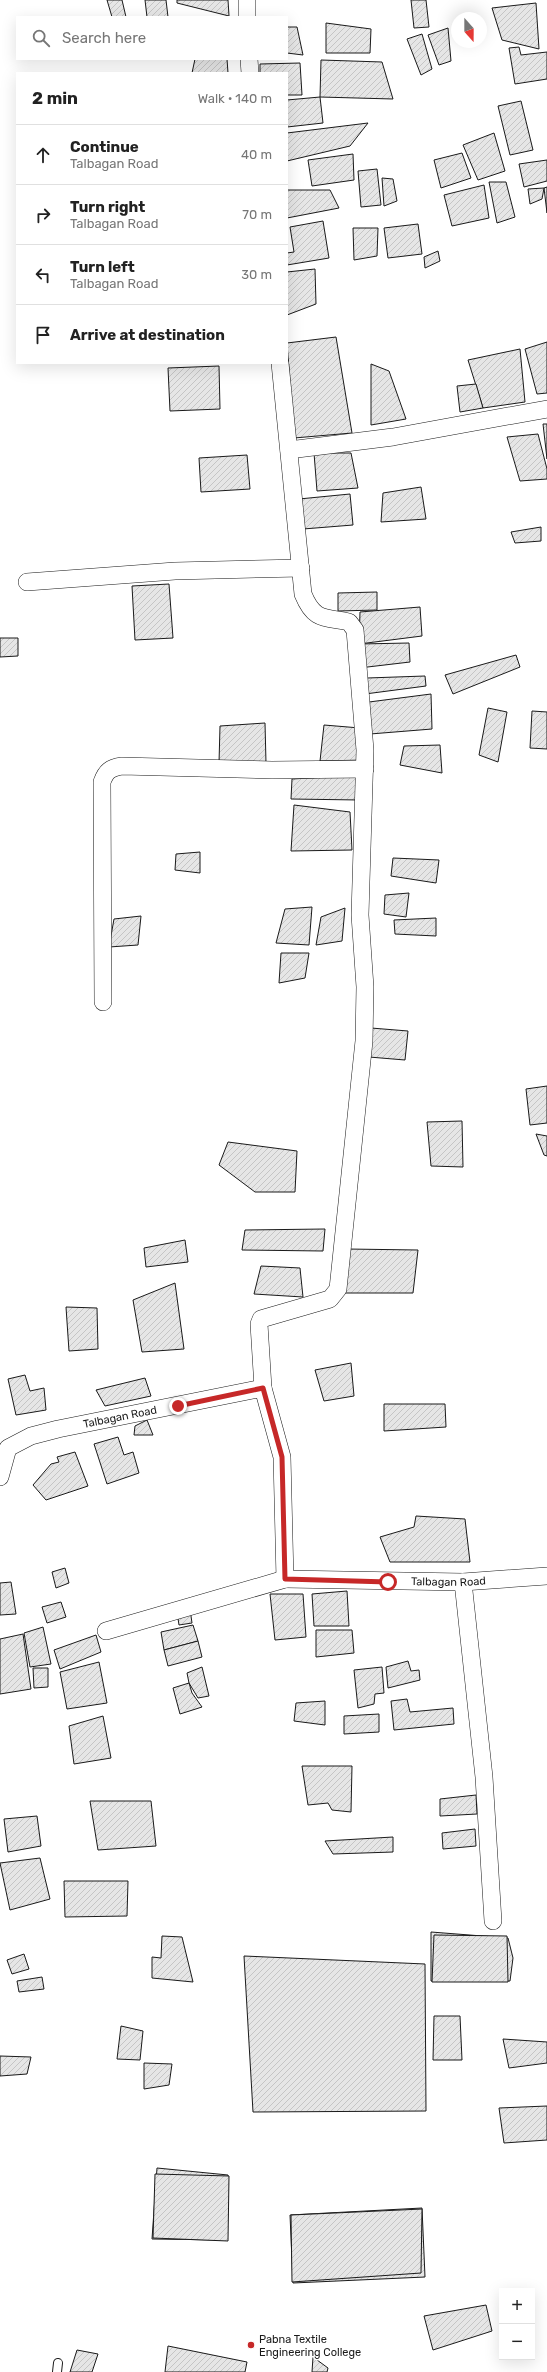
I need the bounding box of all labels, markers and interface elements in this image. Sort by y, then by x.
north arrow [451,12,487,48]
search box [16,16,288,60]
icon: search [30,27,52,49]
text: Search here [62,29,146,47]
text: 2 min [32,88,78,108]
text: Walk · 140 m [198,91,272,106]
text: Continue [70,138,139,156]
icon: ahead [32,144,54,166]
text: 40 m [241,147,272,162]
text: Talbagan Road [70,156,158,171]
text: Turn right [70,198,145,216]
icon: right [32,204,54,226]
text: 70 m [242,207,272,222]
text: Talbagan Road [70,216,158,231]
text: Turn left [70,258,135,276]
icon: left [32,264,54,286]
text: 30 m [241,267,272,282]
text: Talbagan Road [70,276,158,291]
icon: arrive [32,324,54,346]
text: Arrive at destination [70,326,225,344]
route end [169,1397,187,1415]
street label: Talbagan Road [82,1403,158,1430]
route start [379,1573,397,1591]
street label: Talbagan Road [411,1574,486,1589]
map controls [499,2288,535,2360]
button: + [499,2288,535,2324]
button: − [499,2324,535,2360]
place label: Pabna Textile Engineering College [259,2333,361,2359]
marker: Pabna Textile Engineering College [246,2340,256,2350]

